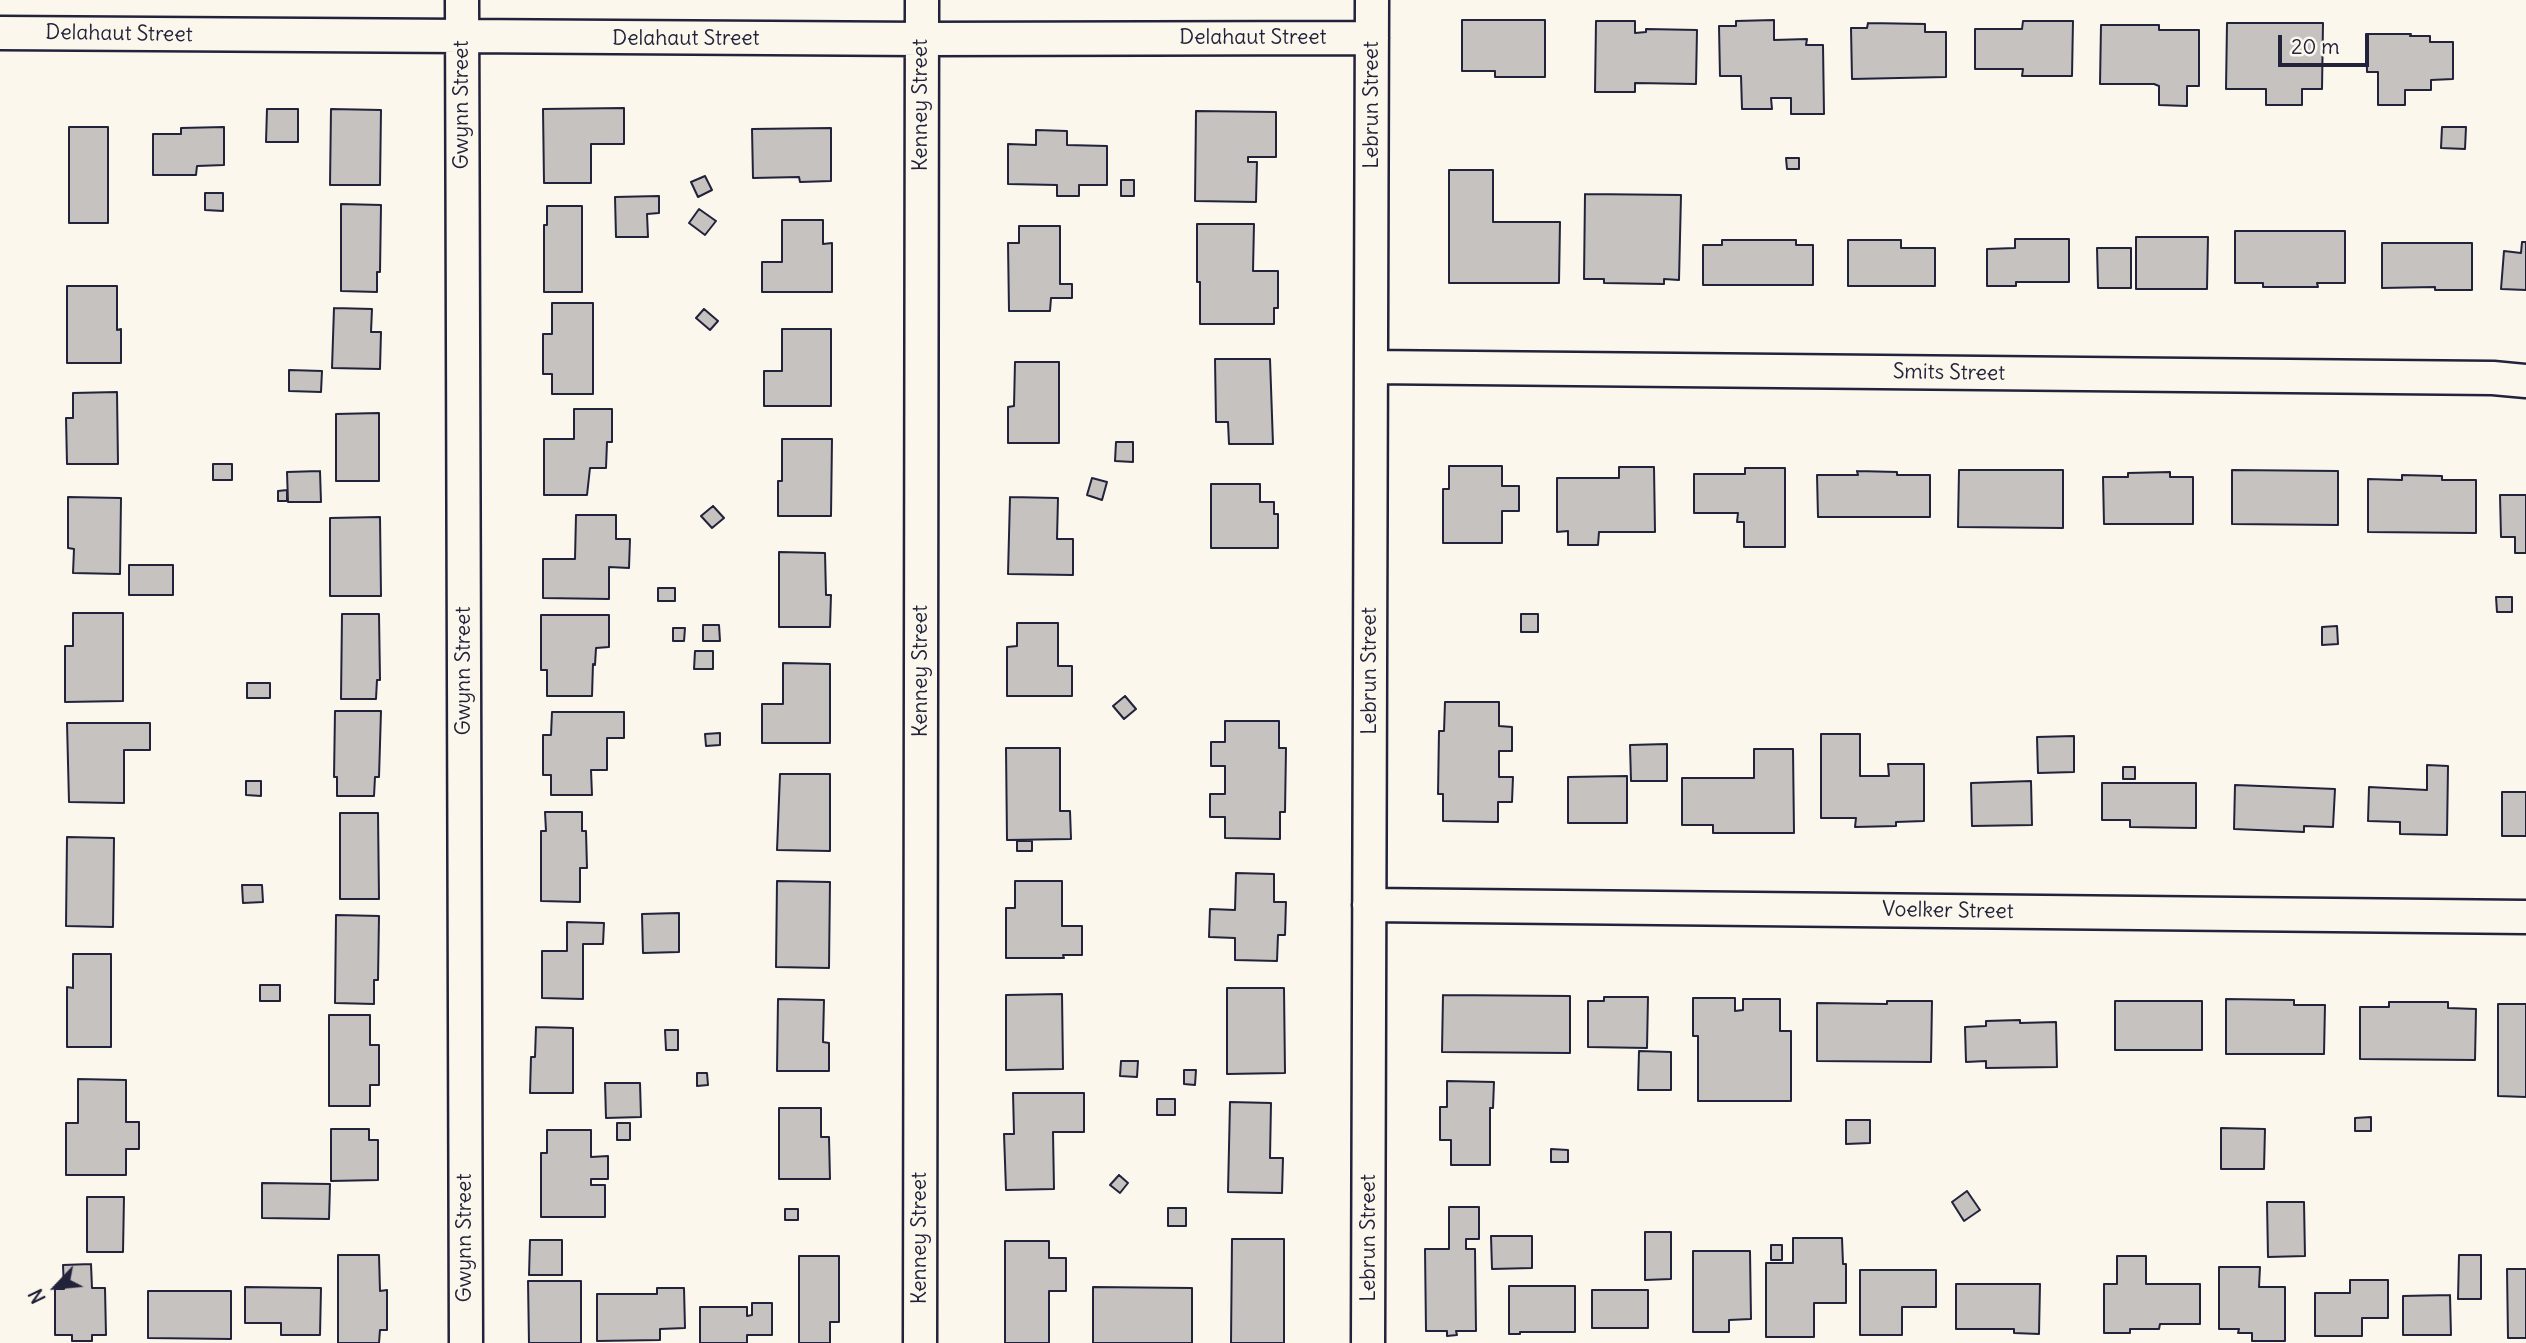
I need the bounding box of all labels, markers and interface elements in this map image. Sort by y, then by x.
street label: Delahaut Street [45,20,193,48]
scale bar [2281,21,2372,65]
street label: Delahaut Street [1179,25,1327,51]
street label: Delahaut Street [612,26,760,52]
text: 20 m [2291,33,2340,60]
street label: Kenney Street [908,39,934,171]
street label: Gwynn Street [449,41,475,169]
street label: Lebrun Street [1359,41,1385,169]
street label: Smits Street [1893,359,2005,387]
street label: Kenney Street [908,605,934,737]
street label: Gwynn Street [451,607,477,735]
street label: Lebrun Street [1357,607,1383,735]
street label: Voelker Street [1882,897,2014,925]
street label: Kenney Street [907,1172,933,1304]
street label: Gwynn Street [452,1174,478,1302]
street label: Lebrun Street [1356,1174,1382,1302]
north arrow [21,1252,91,1322]
text: N [23,1285,51,1307]

